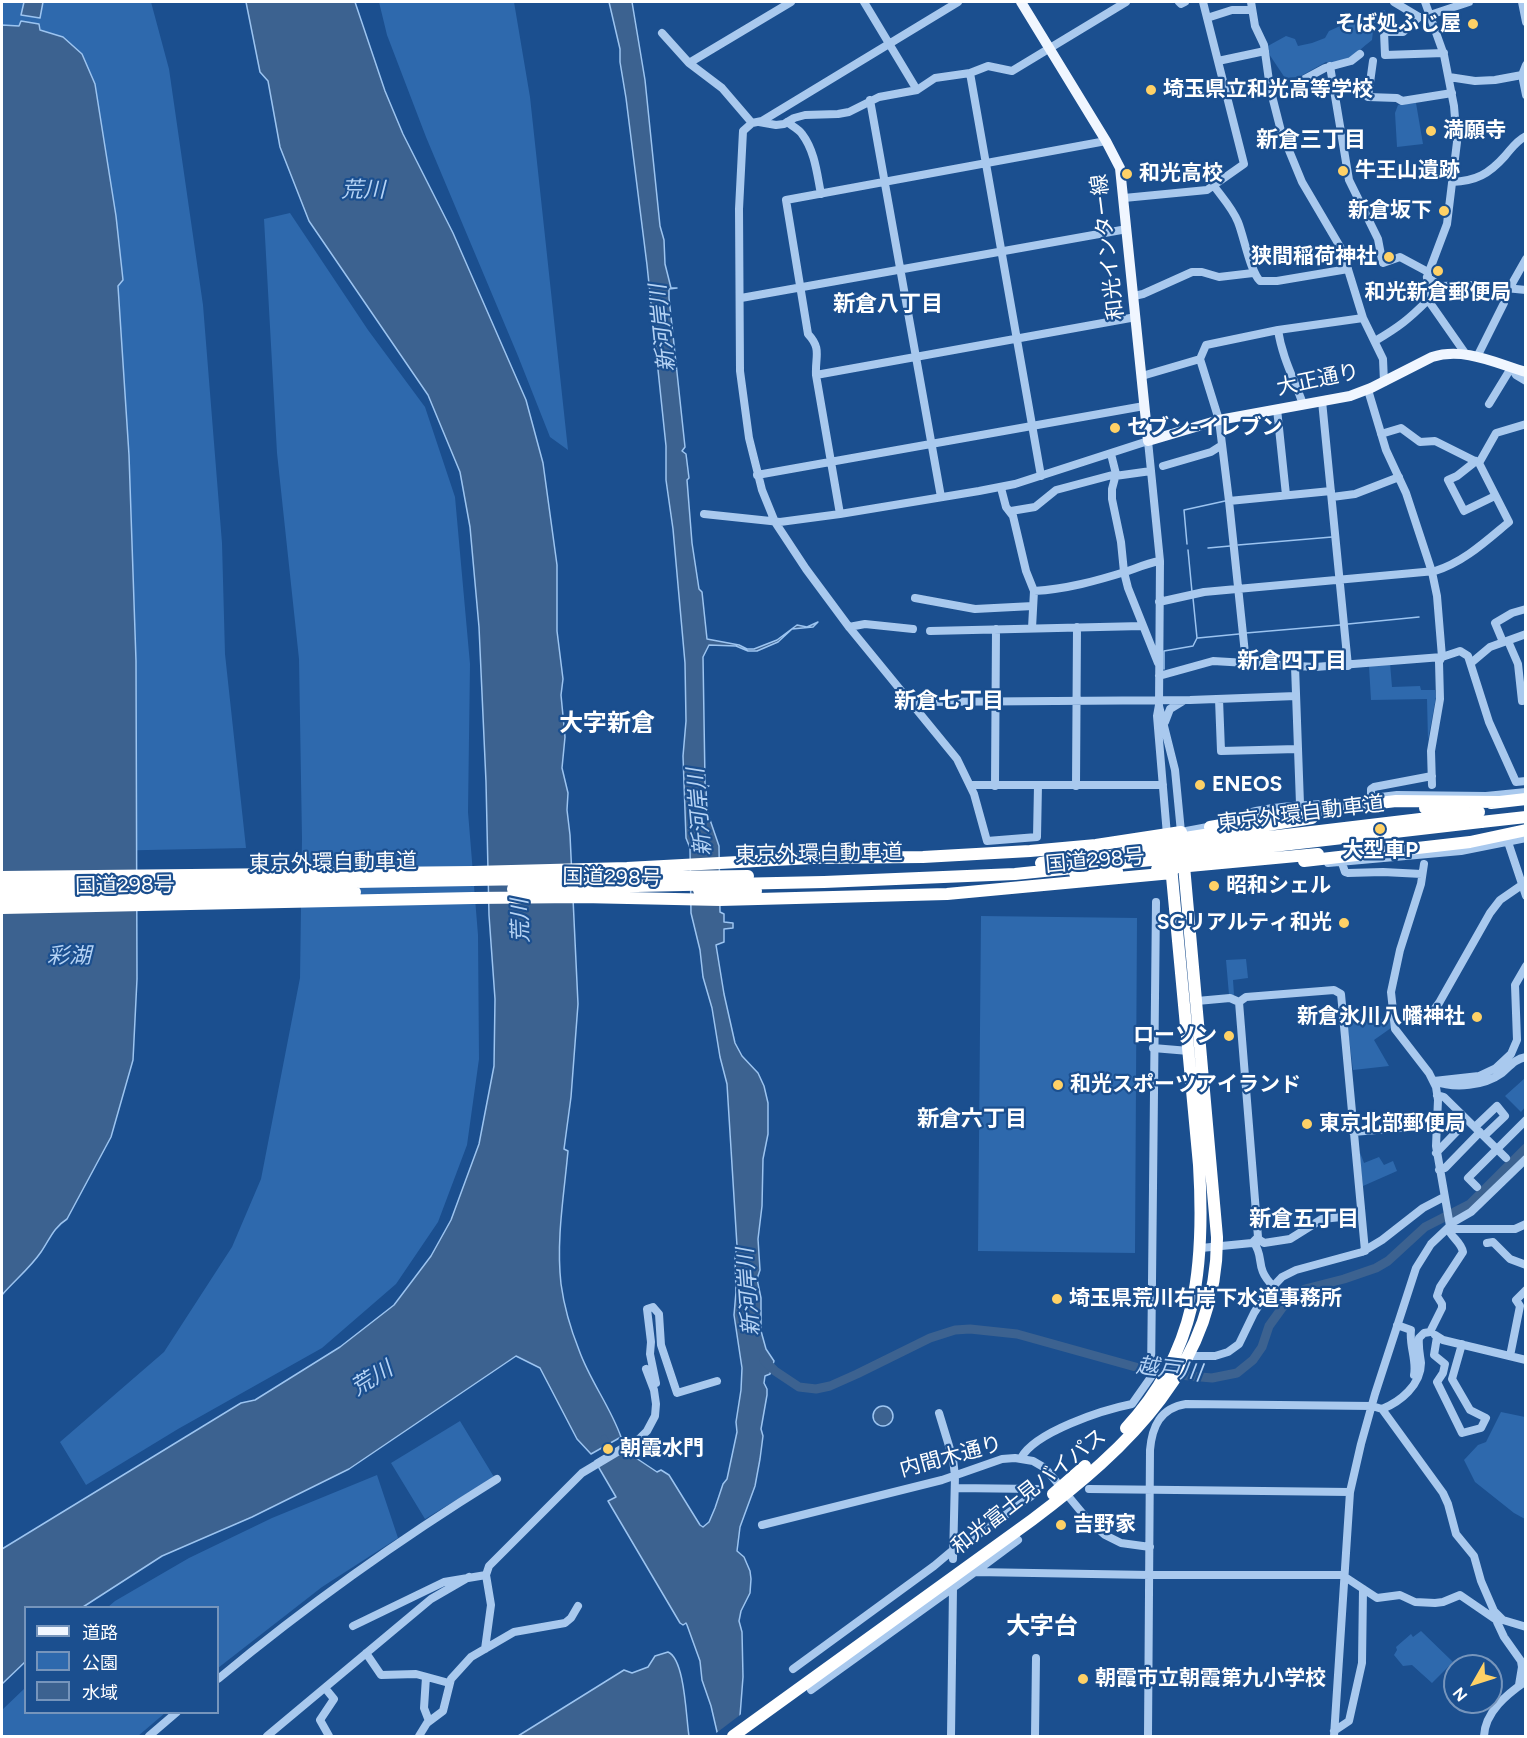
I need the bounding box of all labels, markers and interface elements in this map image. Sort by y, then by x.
place label: そば処ふじ屋 [1335,11,1461,37]
marker: そば処ふじ屋 [1466,17,1480,31]
place label: 埼玉県立和光高等学校 [1163,77,1373,103]
marker: 埼玉県立和光高等学校 [1144,83,1158,97]
place label: 満願寺 [1443,118,1506,144]
marker: 満願寺 [1424,124,1438,138]
district label: 新倉三丁目 [1256,128,1366,154]
place label: 牛王山遺跡 [1355,158,1460,184]
place label: 和光高校 [1139,161,1223,187]
marker: 牛王山遺跡 [1336,164,1350,178]
marker: 和光高校 [1120,167,1134,181]
street label: 和光インター線 [1087,173,1129,321]
water label: 荒川 [341,178,385,204]
place label: 新倉坂下 [1348,198,1432,224]
marker: 新倉坂下 [1437,204,1451,218]
place label: 狭間稲荷神社 [1251,244,1377,270]
marker: 狭間稲荷神社 [1382,250,1396,264]
marker: 和光新倉郵便局 [1431,264,1445,278]
place label: 和光新倉郵便局 [1365,280,1511,306]
water label: 新河岸川 [645,283,681,373]
district label: 新倉八丁目 [833,292,943,318]
street label: 大正通り [1274,359,1362,401]
place label: セブン-イレブン [1127,415,1283,441]
marker: セブン-イレブン [1108,421,1122,435]
district label: 新倉四丁目 [1237,649,1347,675]
district label: 新倉七丁目 [894,689,1004,715]
district label: 大字新倉 [559,710,655,738]
water label: 新河岸川 [683,767,717,857]
place label: ENEOS [1212,772,1282,798]
marker: ENEOS [1193,778,1207,792]
street label: 東京外環自動車道 [1216,791,1386,837]
marker: 大型車P [1373,822,1387,836]
place label: 大型車P [1342,838,1418,864]
street label: 東京外環自動車道 [735,840,903,868]
street label: 国道298号 [1044,844,1146,878]
street label: 東京外環自動車道 [249,849,417,877]
street label: 国道298号 [562,865,662,891]
street label: 国道298号 [75,873,175,899]
place label: 昭和シェル [1226,873,1331,899]
marker: 昭和シェル [1207,879,1221,893]
water label: 荒川 [507,899,535,943]
place label: SGリアルティ和光 [1157,910,1332,936]
marker: SGリアルティ和光 [1337,916,1351,930]
water label: 彩湖 [47,944,91,970]
place label: 新倉氷川八幡神社 [1297,1004,1465,1030]
marker: 新倉氷川八幡神社 [1470,1010,1484,1024]
place label: ローソン [1133,1023,1217,1049]
marker: ローソン [1222,1029,1236,1043]
place label: 和光スポーツアイランド [1070,1072,1301,1098]
marker: 和光スポーツアイランド [1051,1078,1065,1092]
district label: 新倉六丁目 [917,1107,1027,1133]
place label: 東京北部郵便局 [1319,1111,1466,1137]
marker: 東京北部郵便局 [1300,1117,1314,1131]
district label: 新倉五丁目 [1249,1207,1359,1233]
water label: 新河岸川 [733,1247,765,1337]
place label: 埼玉県荒川右岸下水道事務所 [1069,1286,1342,1312]
marker: 埼玉県荒川右岸下水道事務所 [1050,1292,1064,1306]
water label: 越戸川 [1135,1353,1203,1387]
water label: 荒川 [346,1356,398,1402]
street label: 和光富士見バイパス [947,1424,1111,1560]
street label: 内間木通り [897,1431,1005,1483]
place label: 朝霞水門 [620,1436,704,1462]
marker: 朝霞水門 [601,1442,615,1456]
place label: 吉野家 [1073,1512,1136,1538]
marker: 吉野家 [1054,1518,1068,1532]
legend [24,1606,219,1714]
district label: 大字台 [1006,1613,1078,1641]
text: 道路 [82,1622,118,1644]
text: 公園 [82,1652,118,1674]
north arrow [1443,1654,1503,1714]
place label: 朝霞市立朝霞第九小学校 [1095,1666,1326,1692]
marker: 朝霞市立朝霞第九小学校 [1076,1672,1090,1686]
text: 水域 [82,1682,118,1704]
text: N [1449,1684,1471,1705]

